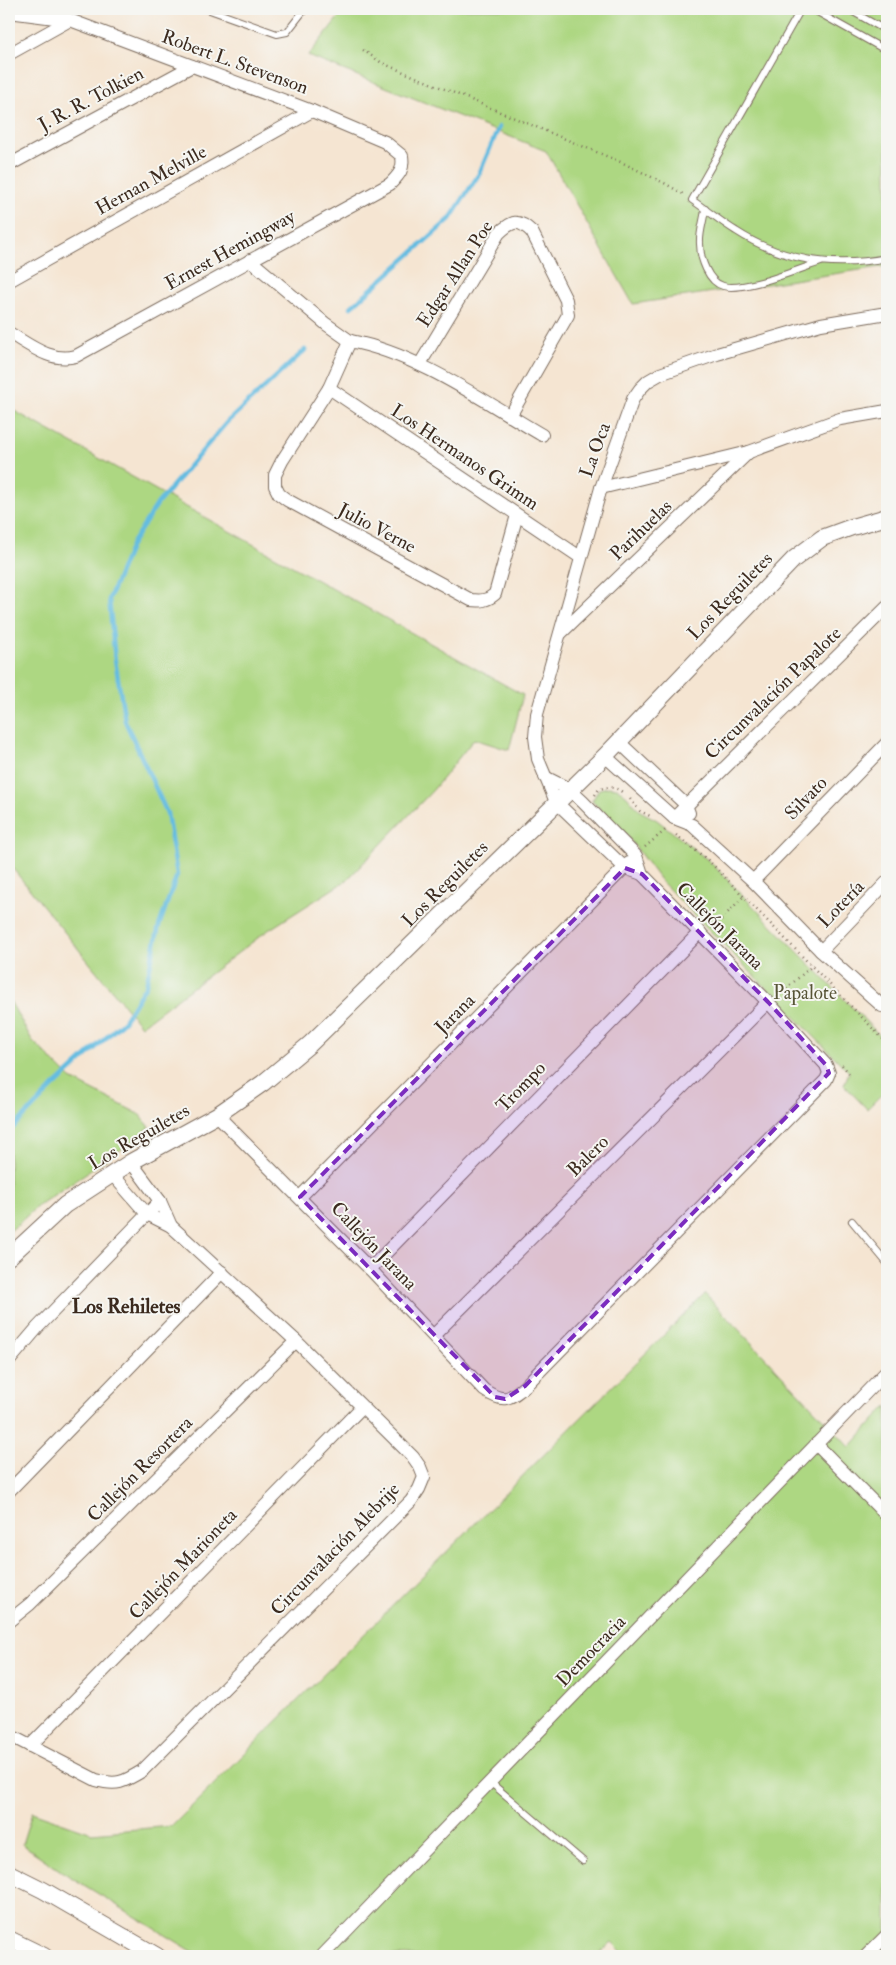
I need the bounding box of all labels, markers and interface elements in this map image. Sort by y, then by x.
street label: Robert L. Stevenson [158,24,312,100]
street label: J. R. R. Tolkien [33,61,148,137]
street label: Hernan Melville [91,140,211,220]
street label: Ernest Hemingway [161,204,300,296]
street label: Edgar Allan Poe [412,216,498,332]
street label: Los Hermanos Grimm [386,399,544,516]
street label: La Oca [574,419,616,481]
street label: Parihuelas [605,494,677,566]
street label: Julio Verne [333,497,420,559]
street label: Los Reguiletes [682,547,778,645]
street label: Circunvalación Papalote [700,621,847,765]
street label: Silvato [779,771,833,825]
street label: Los Reguiletes [397,836,493,932]
street label: Lotería [813,875,870,933]
street label: Callejón Jarana [671,877,769,975]
park label: Papalote [773,981,837,1006]
street label: Jarana [429,989,480,1040]
street label: Trompo [491,1056,552,1118]
street label: Los Reguiletes [84,1098,194,1176]
street label: Balero [562,1130,614,1182]
street label: Callejón Jarana [326,1197,422,1296]
district label: Los Rehiletes [72,1294,180,1319]
street label: Callejón Resortera [82,1411,198,1527]
street label: Circunvalación Alebrije [265,1477,405,1620]
street label: Callejón Marioneta [124,1503,242,1625]
street label: Democracia [551,1610,631,1692]

